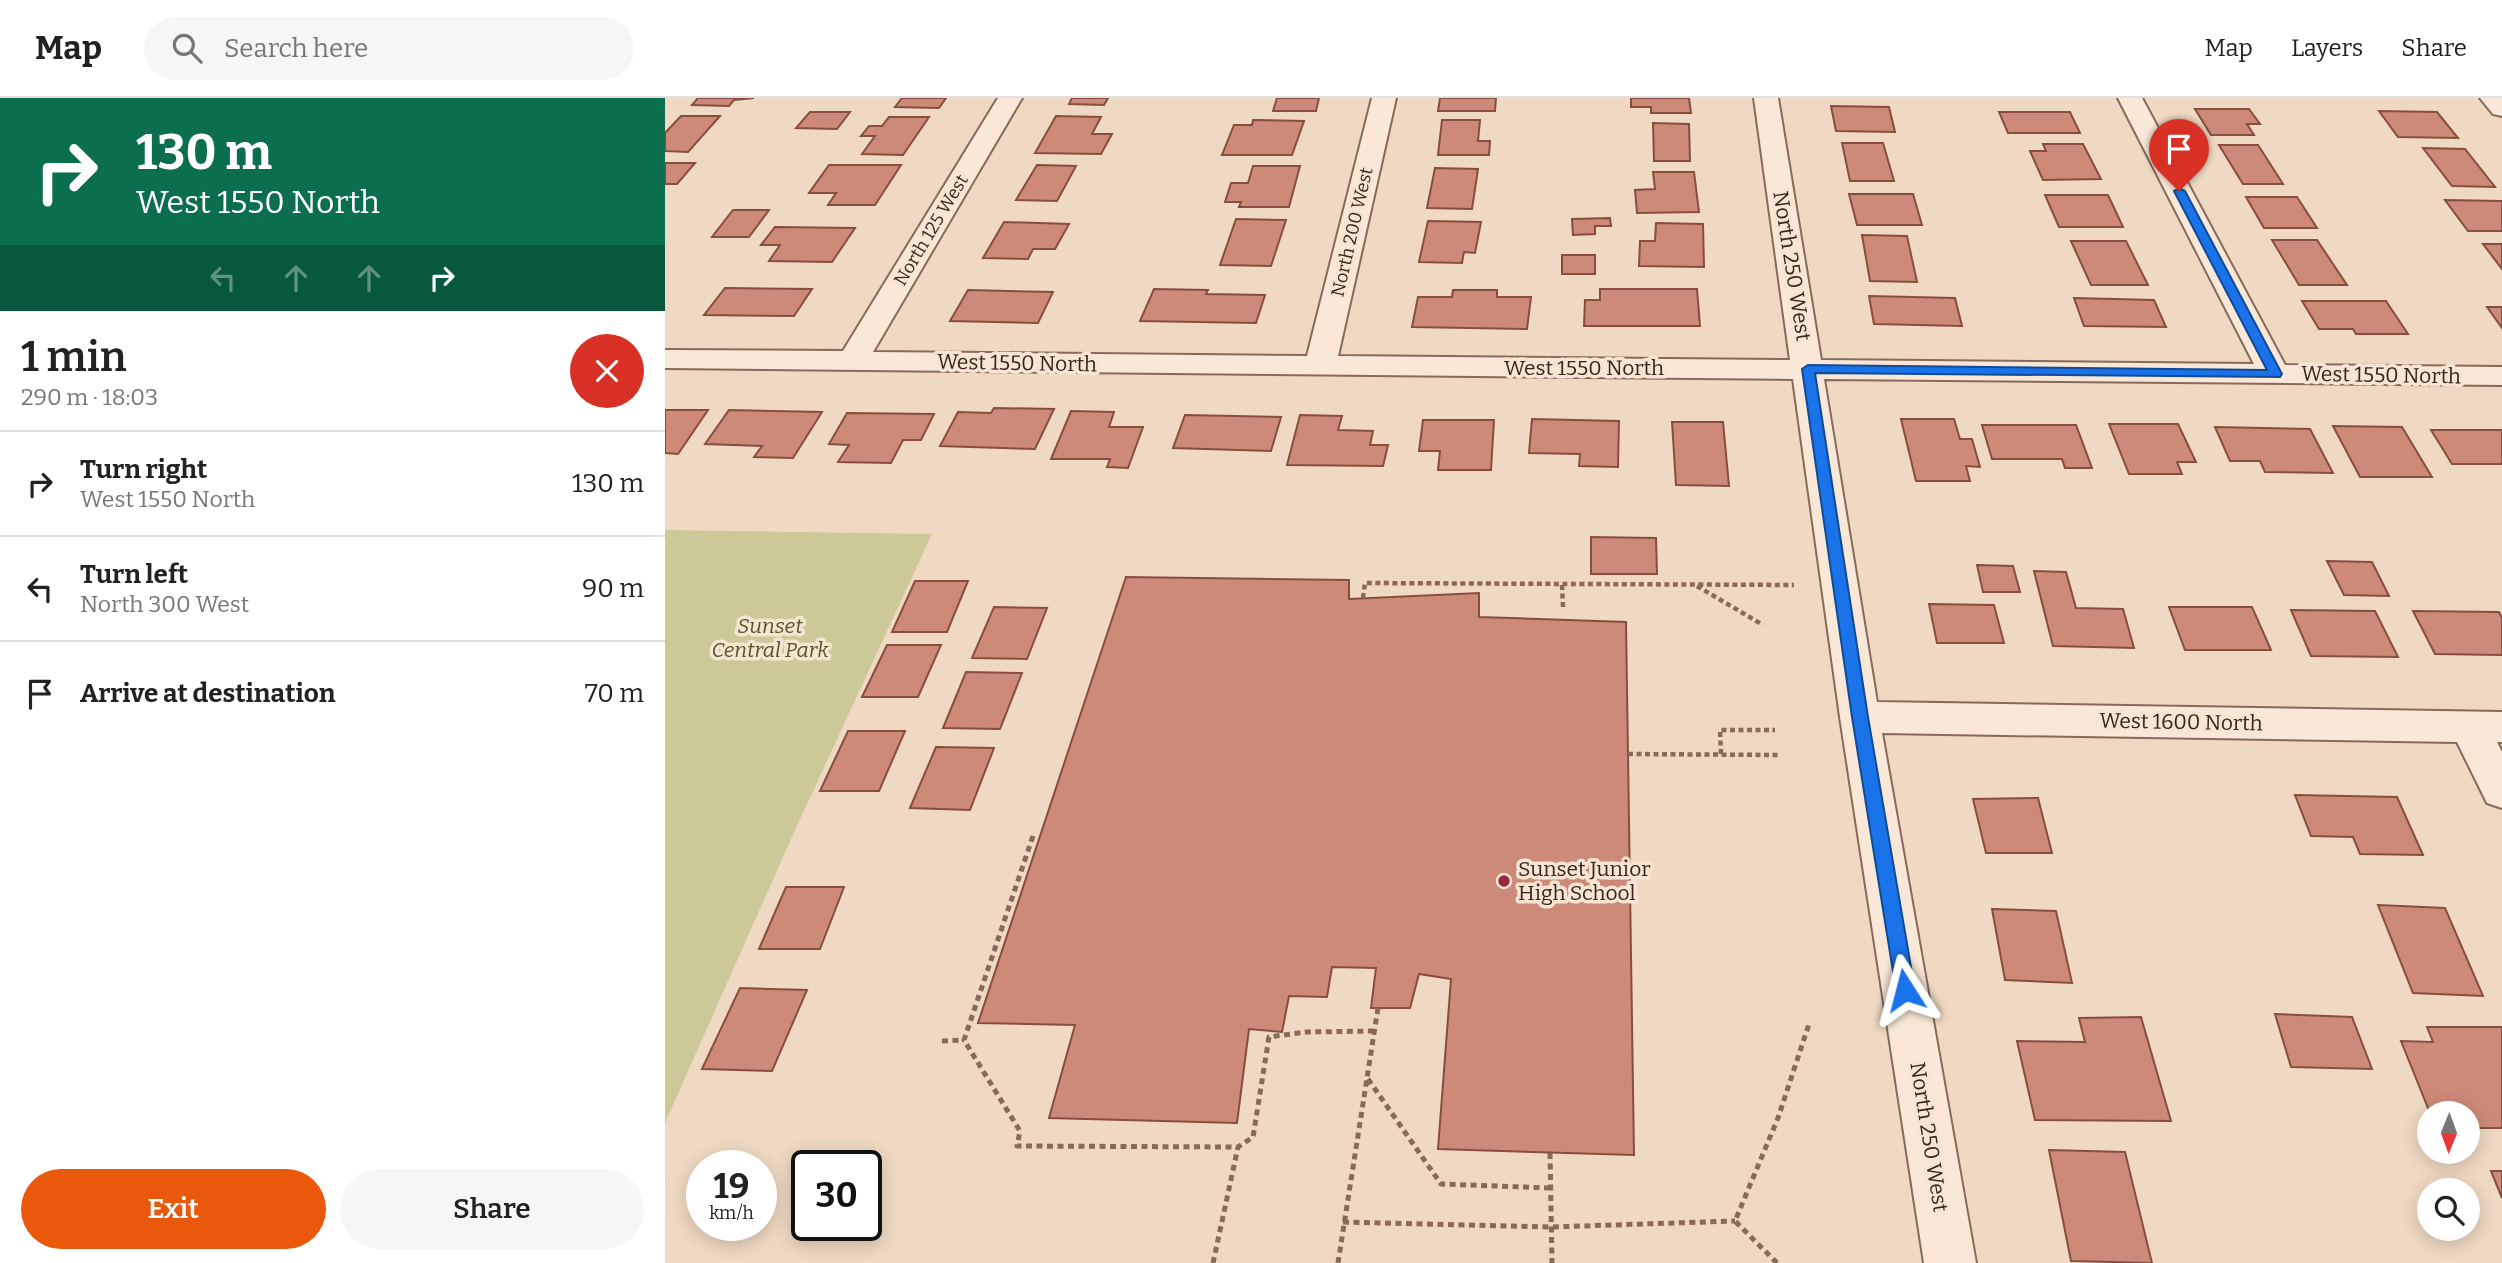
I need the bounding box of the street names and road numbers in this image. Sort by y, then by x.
street label: North 200 West [1326,165,1378,299]
street label: North 125 West [889,170,973,290]
street label: North 250 West [1767,189,1817,343]
street label: West 1550 North [937,349,1097,377]
street label: West 1550 North [1504,355,1664,381]
street label: West 1550 North [2301,361,2461,389]
street label: West 1600 North [2099,708,2263,736]
street label: North 250 West [1904,1060,1954,1214]

